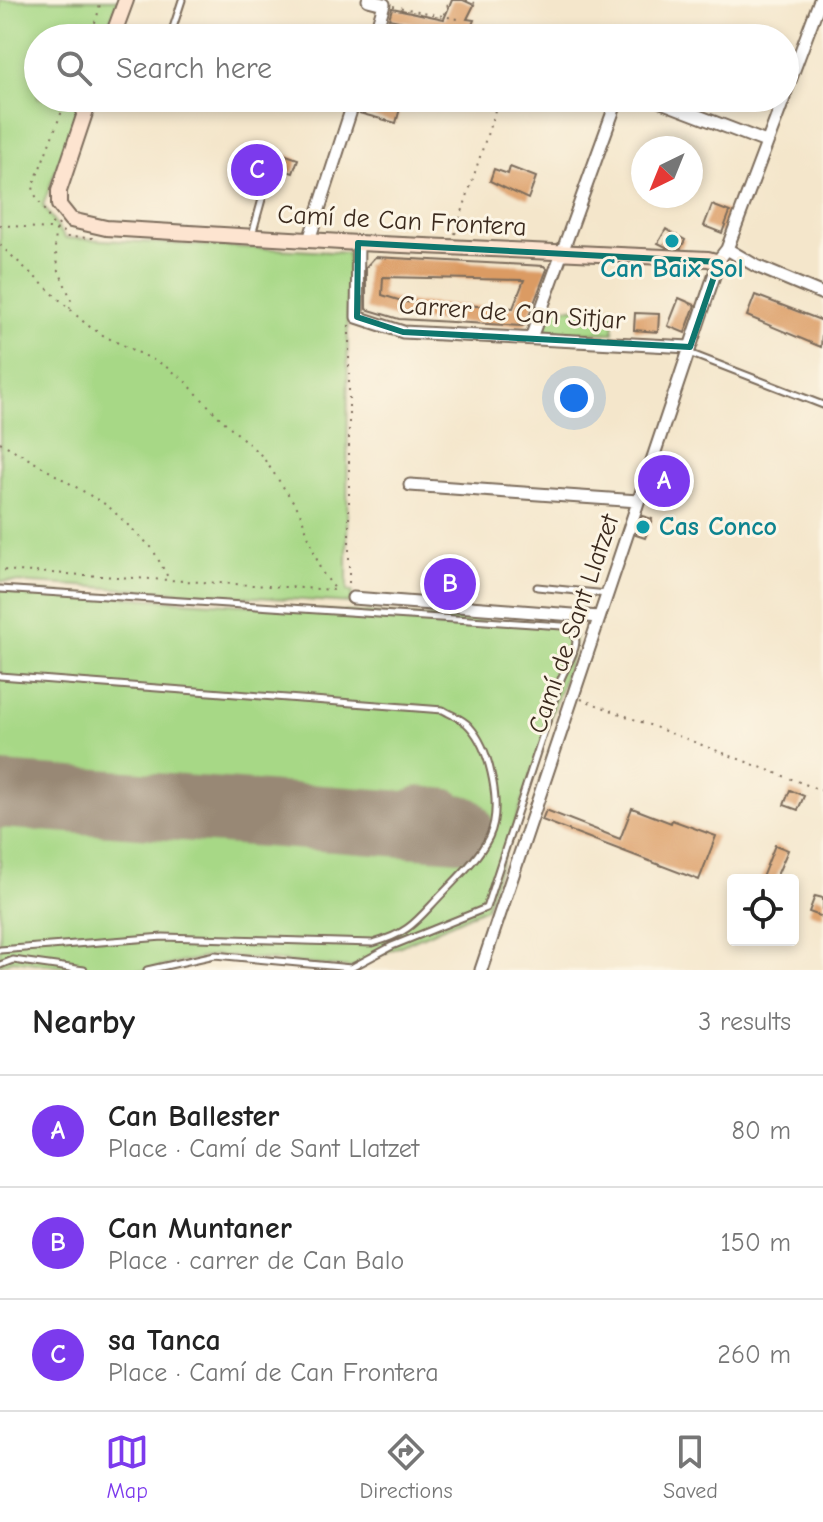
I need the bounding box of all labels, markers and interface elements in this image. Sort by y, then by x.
search box [24,24,799,112]
icon: search [52,46,96,90]
text: Search here [116,51,272,86]
north arrow [631,136,703,208]
pin: C [231,140,283,200]
street label: Camí de Can Frontera [277,199,527,243]
marker: Can Baix Sol [663,232,681,250]
place label: Can Baix Sol [600,254,744,284]
street label: Carrer de Can Sitjar [398,290,627,336]
your location [554,378,594,418]
pin: A [638,451,690,511]
street label: Camí de Sant Llatzet [522,509,626,738]
place label: Cas Conco [659,512,777,542]
marker: Cas Conco [634,518,652,536]
pin: B [424,554,476,614]
map controls [727,874,799,946]
button: locate [727,874,799,946]
text: Nearby [32,1002,135,1042]
text: 3 results [698,1007,791,1037]
text: Can Ballester [108,1099,279,1134]
text: A [51,1116,65,1146]
text: 80 m [732,1116,791,1146]
text: Place · Camí de Sant Llatzet [108,1134,419,1164]
text: Can Muntaner [108,1211,292,1246]
text: B [50,1228,66,1258]
text: 150 m [721,1228,791,1258]
text: Place · carrer de Can Balo [108,1246,404,1276]
text: sa Tanca [108,1323,221,1358]
text: C [50,1340,66,1370]
text: 260 m [717,1340,791,1370]
text: Place · Camí de Can Frontera [108,1358,439,1388]
tab: Map [105,1430,149,1504]
tab: Directions [360,1430,453,1504]
tab: Saved [663,1430,718,1504]

